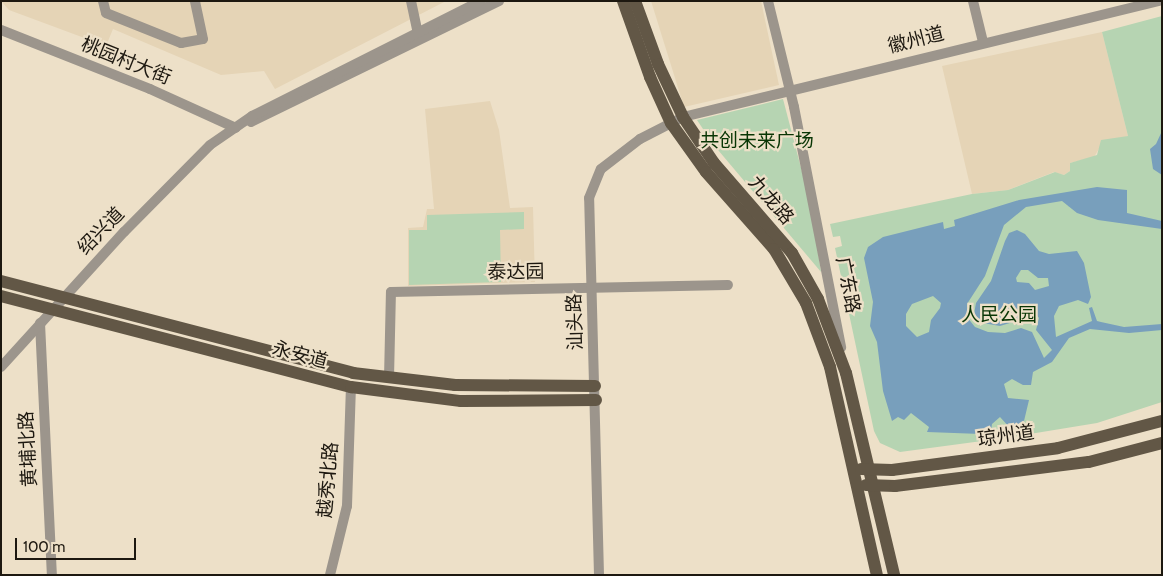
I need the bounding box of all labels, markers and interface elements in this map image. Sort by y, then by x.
street label: 徽州道 [886,22,946,58]
street label: 桃园村大街 [78,33,174,89]
park label: 共创未来广场 [700,130,814,152]
street label: 九龙路 [744,171,798,229]
street label: 绍兴道 [73,203,129,259]
street label: 广东路 [831,255,865,315]
street label: 泰达园 [487,260,545,284]
street label: 汕头路 [563,293,587,351]
park label: 人民公园 [961,304,1037,326]
street label: 永安道 [270,337,330,373]
street label: 黄埔北路 [15,410,41,488]
street label: 琼州道 [976,421,1036,451]
street label: 越秀北路 [313,441,343,519]
scale bar [18,528,139,560]
text: 100 m [23,538,65,556]

